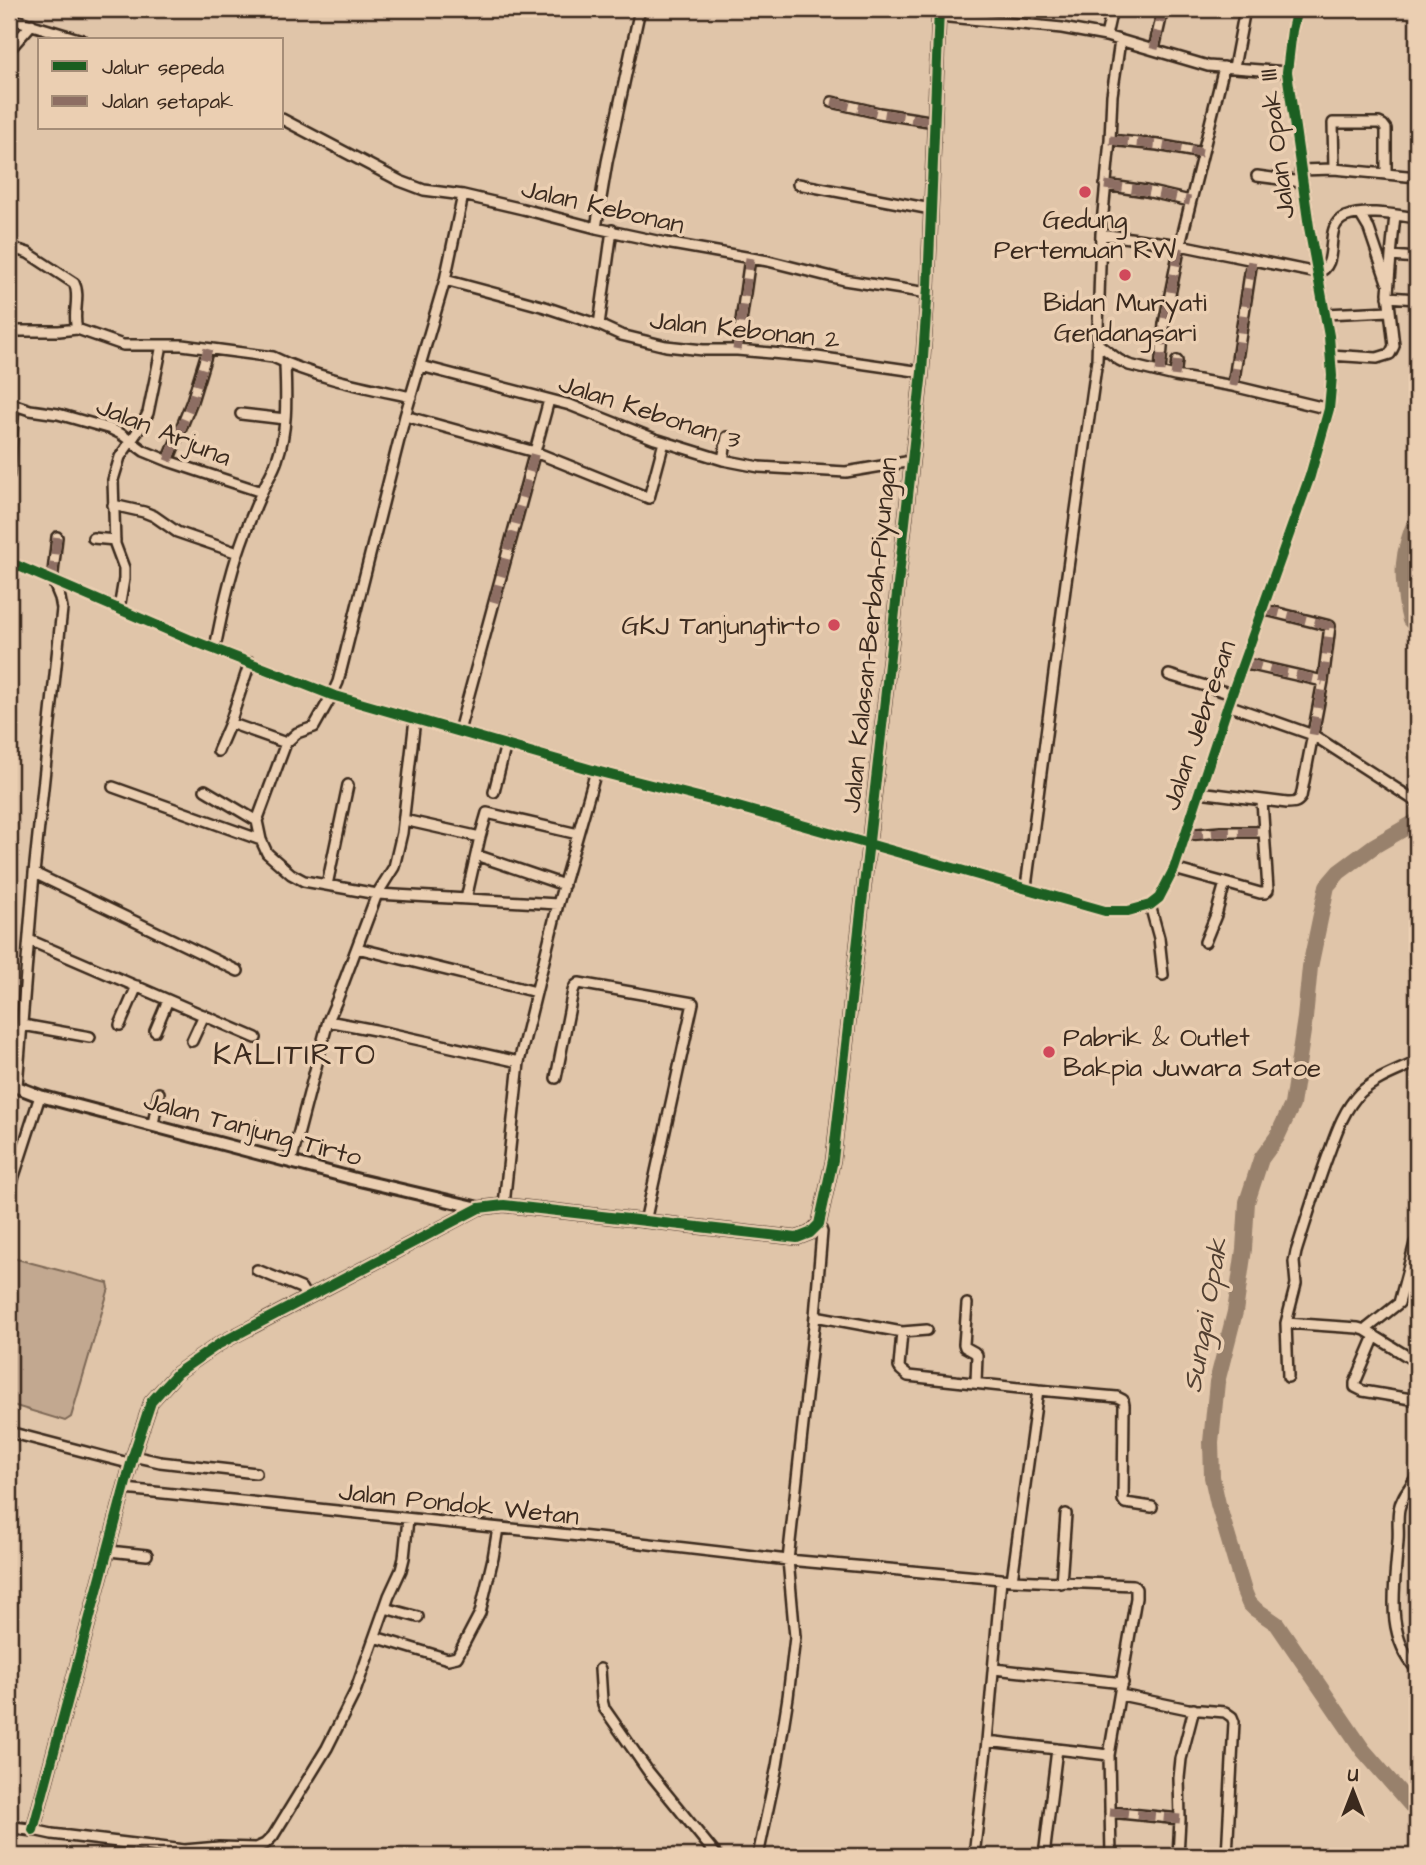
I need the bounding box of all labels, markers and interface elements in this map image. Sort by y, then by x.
legend [38,38,284,130]
text: Jalur sepeda [102,53,224,83]
street label: Jalan Opak III [1250,67,1304,221]
text: Jalan setapak [102,87,233,117]
street label: Jalan Kebonan [518,171,688,243]
marker: Gedung Pertemuan RW [1077,184,1093,200]
place label: Gedung Pertemuan RW [994,202,1177,268]
marker: Bidan Muryati Gendangsari [1117,267,1133,283]
place label: Bidan Muryati Gendangsari [1043,285,1207,353]
street label: Jalan Kebonan 2 [648,302,842,358]
street label: Jalan Kebonan 3 [554,366,745,458]
street label: Jalan Arjuna [91,388,237,475]
street label: Jalan Kalasan-Berbah-Piyungan [833,455,909,815]
place label: GKJ Tanjungtirto [621,608,820,646]
marker: GKJ Tanjungtirto [826,617,842,633]
street label: Jalan Jebresan [1153,635,1245,815]
place label: Pabrik & Outlet Bakpia Juwara Satoe [1063,1020,1321,1086]
district label: KALITIRTO [213,1034,377,1076]
marker: Pabrik & Outlet Bakpia Juwara Satoe [1041,1044,1057,1060]
street label: Jalan Tanjung Tirto [139,1083,366,1177]
water label: Sungai Opak [1173,1234,1239,1396]
street label: Jalan Pondok Wetan [337,1473,581,1535]
north arrow [1318,1756,1388,1826]
text: U [1348,1762,1359,1789]

